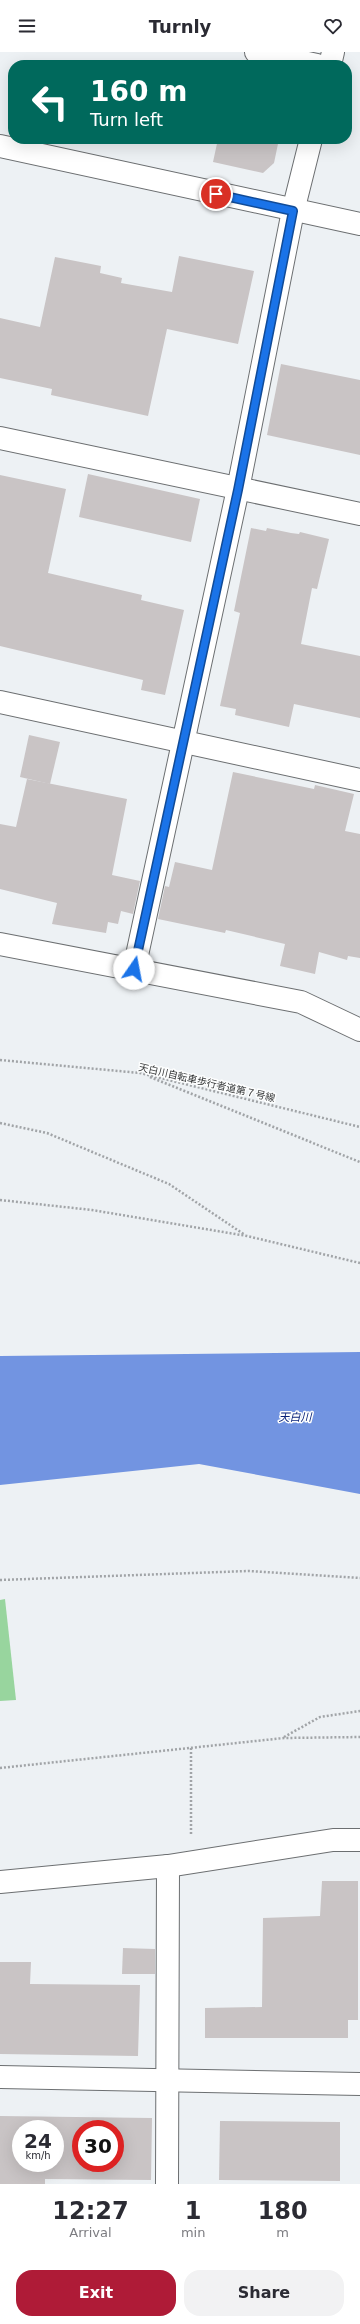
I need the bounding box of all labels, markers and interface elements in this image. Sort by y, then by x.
icon: menu [16,15,38,37]
icon: heart [322,15,344,37]
text: Turnly [149,16,211,37]
text: 160 m [90,75,187,108]
icon: left [24,76,76,128]
text: Turn left [90,109,163,130]
pin [199,177,233,211]
icon: arrive [205,183,227,205]
position arrow [113,948,155,990]
street label: 天白川自転車歩行者道第７号線 [137,1061,276,1104]
water label: 天白川 [279,1411,312,1424]
speed limit sign: 30 [72,2120,124,2172]
text: 24 [24,2129,52,2153]
text: km/h [25,2150,51,2161]
text: 12:27 [52,2197,129,2225]
text: 1 [185,2197,201,2225]
text: 180 [258,2197,308,2225]
text: Arrival [69,2225,112,2240]
text: min [181,2225,205,2240]
text: m [276,2225,289,2240]
button: Exit [16,2270,176,2316]
button: Share [184,2270,344,2316]

